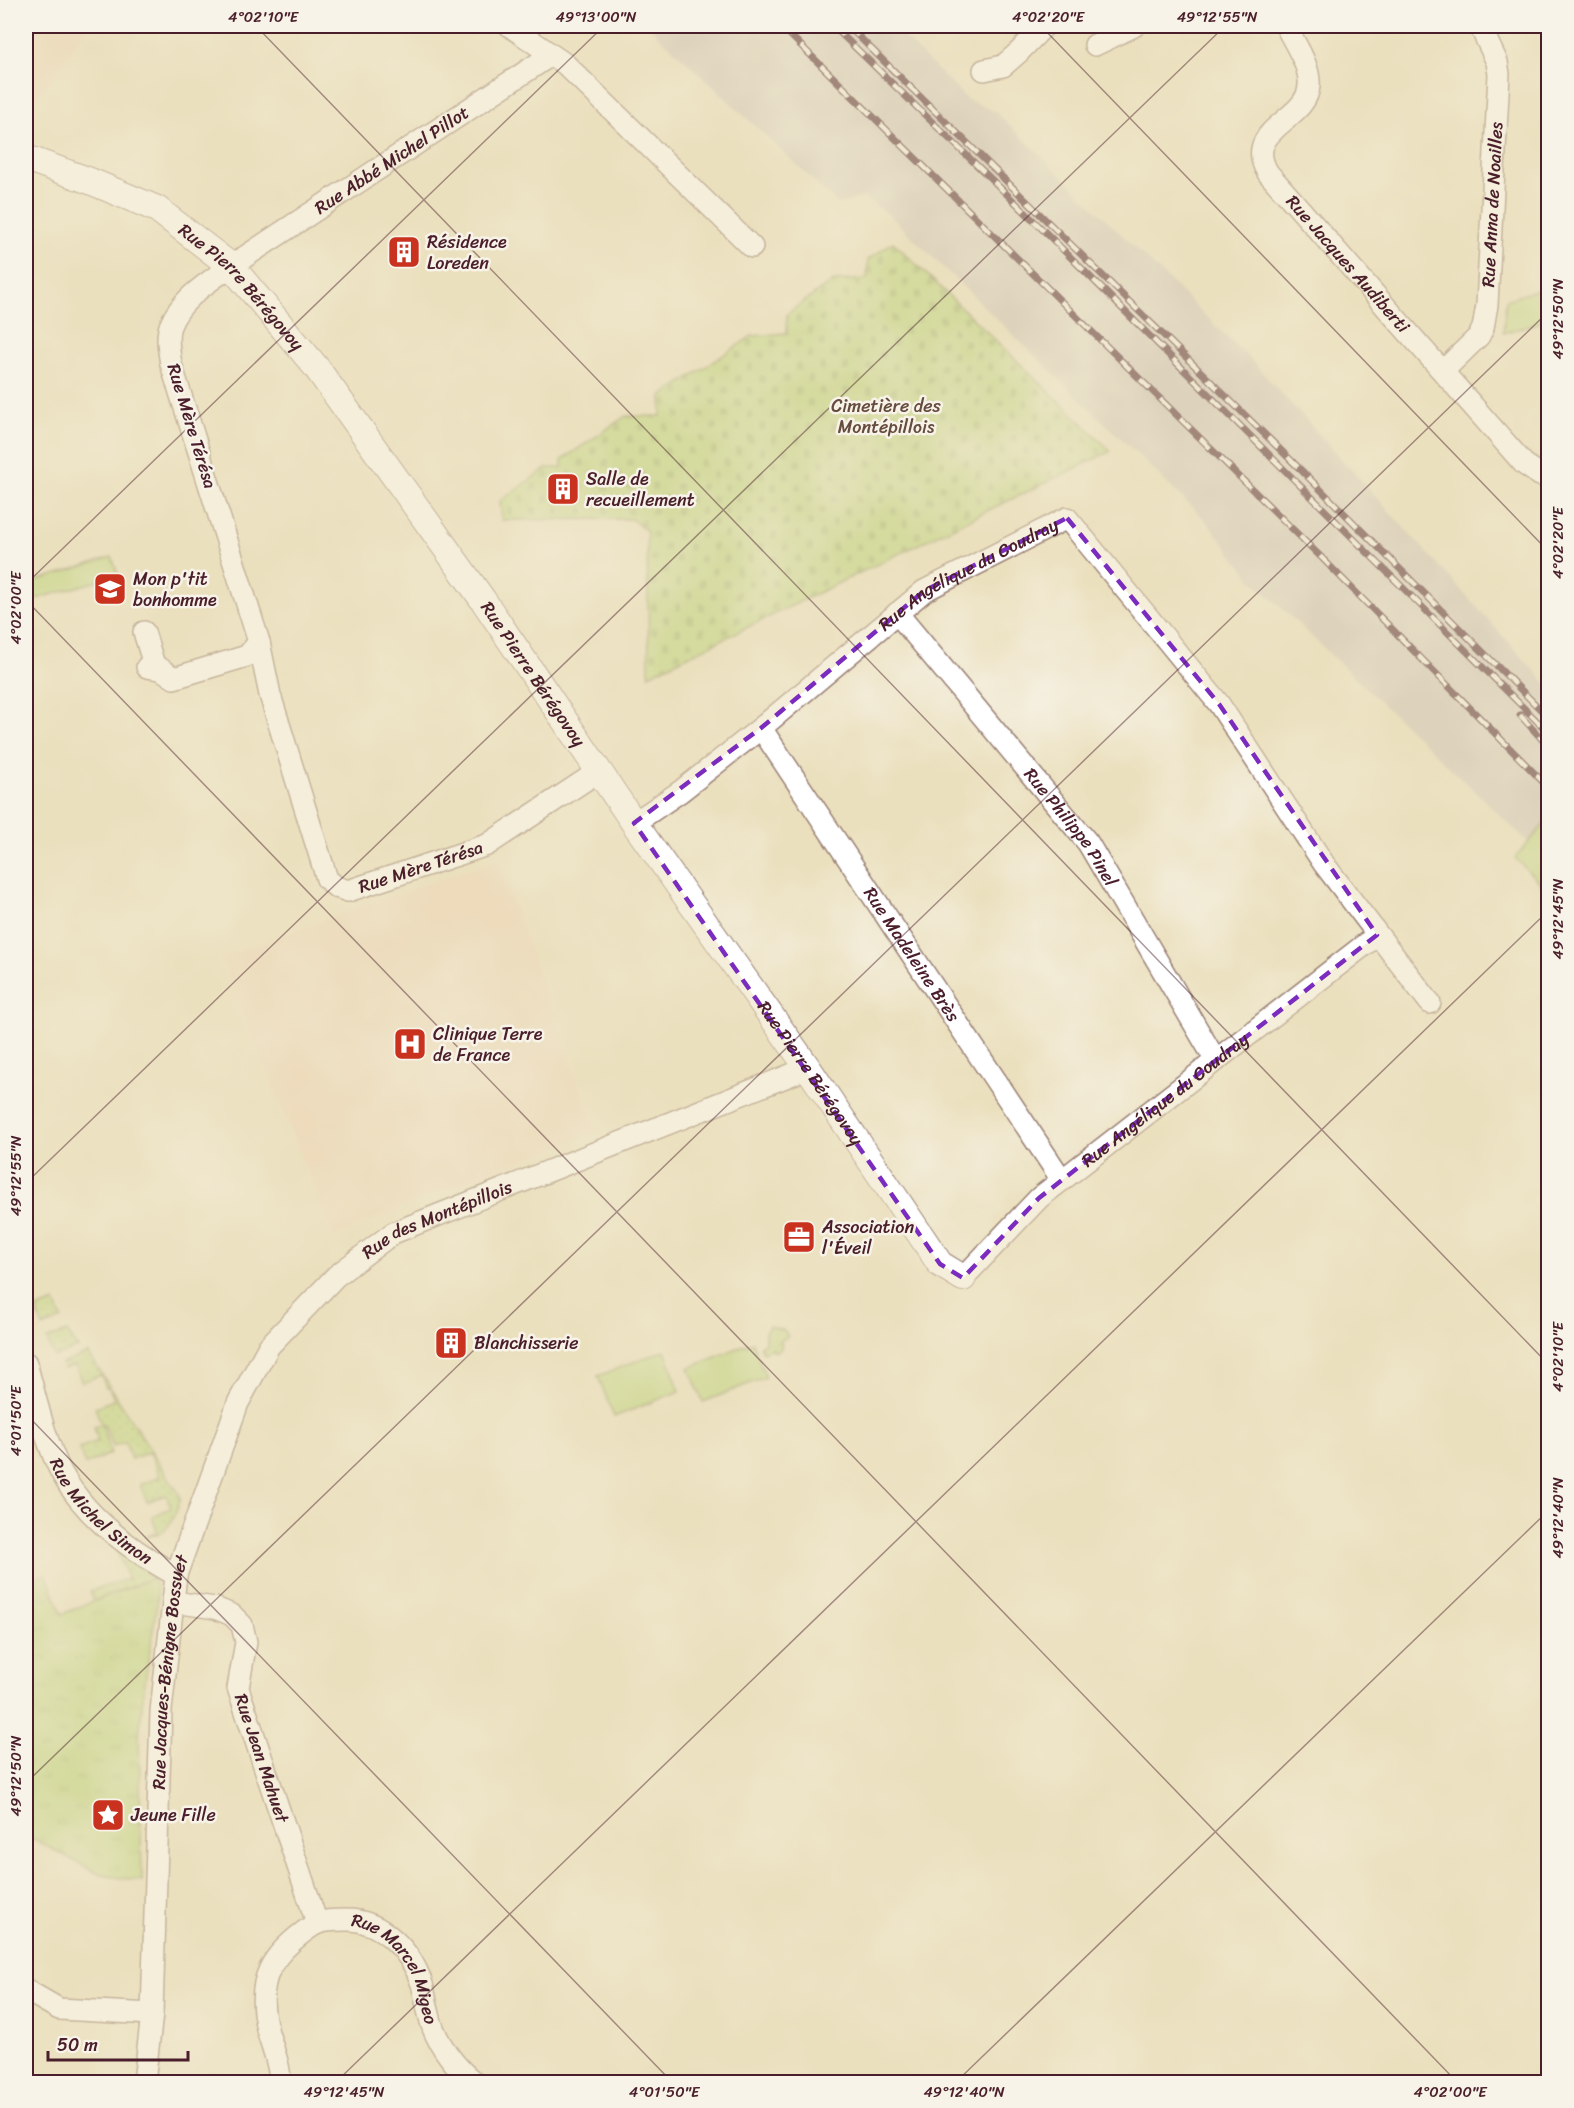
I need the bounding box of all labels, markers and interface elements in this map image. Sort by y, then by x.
text: 4°02'10"E [228,4,300,30]
text: 49°13'00"N [556,4,637,30]
text: 4°02'20"E [1012,4,1086,30]
text: 49°12'55"N [1177,4,1258,30]
street label: Rue Abbé Michel Pillot [308,97,476,223]
street label: Rue Anna de Noailles [1472,121,1513,288]
street label: Rue Jacques Audiberti [1278,187,1419,341]
street label: Rue Pierre Bérégovoy [171,215,313,359]
place label: Résidence Loreden [427,226,507,279]
building icon: Résidence Loreden [386,234,422,270]
text: 49°12'50"N [1545,278,1571,359]
street label: Rue Mère Térésa [158,359,226,493]
park label: Cimetière des Montépillois [831,390,942,443]
place label: Salle de recueillement [586,463,695,516]
building icon: Salle de recueillement [545,471,581,507]
text: 4°02'20"E [1545,505,1571,579]
street label: Rue Angélique du Coudray [871,509,1065,640]
place label: Mon p'tit bonhomme [133,563,217,616]
text: 4°02'00"E [3,570,29,645]
school or university icon: Mon p'tit bonhomme [92,571,128,607]
street label: Rue Pierre Bérégovoy [472,594,595,754]
street label: Rue Philippe Pinel [1015,760,1127,894]
street label: Rue Mère Térésa [354,831,487,903]
text: 49°12'45"N [1545,878,1571,959]
street label: Rue Madeleine Brès [855,880,969,1029]
street label: Rue Pierre Bérégovoy [749,994,872,1153]
place label: Clinique Terre de France [433,1018,543,1071]
street label: Rue Angélique du Coudray [1074,1024,1256,1176]
hospital icon: Clinique Terre de France [392,1026,428,1062]
text: 49°12'55"N [3,1135,29,1216]
street label: Rue des Montépillois [355,1171,518,1268]
place label: Association l'Éveil [821,1211,914,1264]
office icon: Association l'Éveil [781,1219,817,1255]
text: 4°02'10"E [1545,1320,1571,1392]
building icon: Blanchisserie [433,1325,469,1361]
place label: Blanchisserie [474,1327,579,1359]
text: 4°01'50"E [3,1384,29,1456]
street label: Rue Michel Simon [40,1452,159,1574]
text: 49°12'40"N [1545,1477,1571,1559]
street label: Rue Jacques-Bénigne Bossuet [143,1550,198,1790]
street label: Rue Jean Mahuet [225,1689,298,1827]
text: 49°12'50"N [3,1735,29,1816]
place icon: Jeune Fille [90,1797,126,1833]
place label: Jeune Fille [130,1799,216,1831]
street label: Rue Marcel Migeo [349,1904,447,2028]
scale bar [48,2024,188,2062]
text: 50 m [57,2029,98,2061]
text: 49°12'45"N [304,2079,385,2105]
text: 4°01'50"E [629,2079,701,2105]
text: 49°12'40"N [923,2079,1005,2105]
text: 4°02'00"E [1413,2079,1488,2105]

